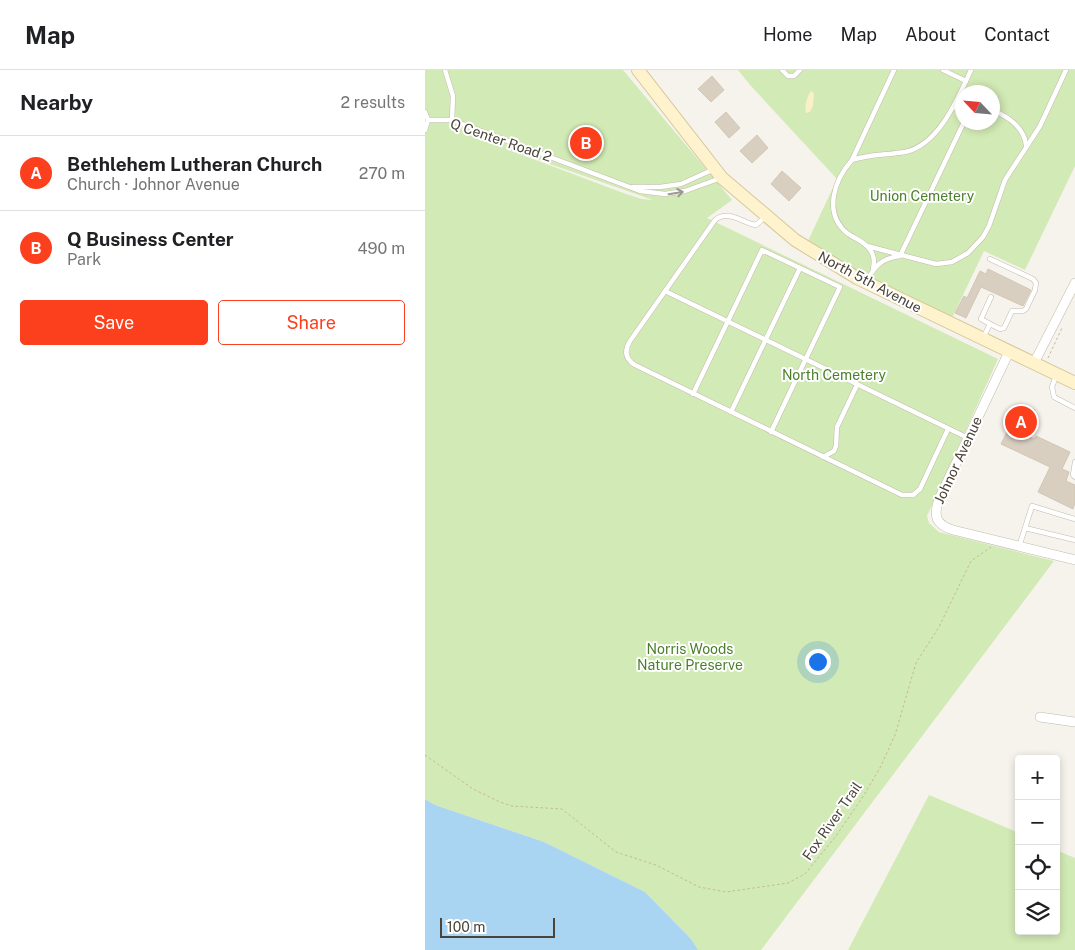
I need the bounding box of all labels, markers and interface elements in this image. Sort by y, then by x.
text: Map [25,21,75,49]
text: Home [763,24,813,45]
text: Map [841,24,877,45]
text: About [905,24,956,45]
text: Contact [984,24,1050,45]
north arrow [955,85,1000,130]
text: Nearby [20,90,93,115]
text: 2 results [340,93,405,112]
street label: Q Center Road 2 [448,115,554,165]
pin: B [570,124,602,162]
text: Bethlehem Lutheran Church [67,153,322,175]
text: A [30,164,42,183]
text: 270 m [359,164,405,183]
text: Church · Johnor Avenue [67,175,240,194]
one-way arrow [668,187,684,197]
park label: Union Cemetery [870,188,975,204]
text: Q Business Center [67,228,234,250]
text: B [31,239,41,258]
text: 490 m [358,239,405,258]
street label: North 5th Avenue [816,248,924,316]
text: Park [67,250,101,269]
button: Save [20,300,208,345]
button: Share [218,300,405,345]
park label: North Cemetery [782,367,887,383]
pin: A [1005,403,1037,441]
street label: Johnor Avenue [931,414,985,506]
park label: Norris Woods Nature Preserve [637,641,743,673]
your location [805,649,831,675]
map controls [1015,755,1060,935]
button: + [1015,755,1060,800]
street label: Fox River Trail [799,779,865,863]
button: − [1015,800,1060,845]
button: locate [1015,845,1060,890]
button: layers [1015,890,1060,935]
scale bar [440,915,555,938]
text: 100 m [447,919,485,935]

